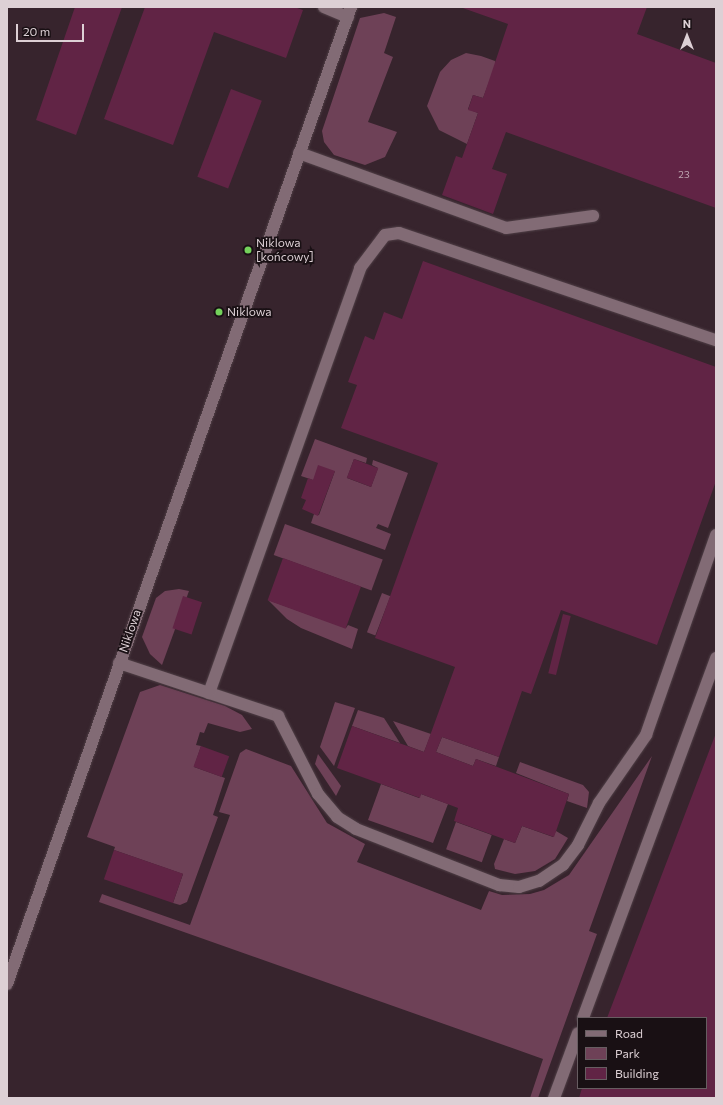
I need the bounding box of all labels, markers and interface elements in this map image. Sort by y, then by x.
scale bar [18,16,86,42]
north arrow [667,16,707,56]
text: N [683,17,691,30]
text: 20 m [23,24,50,38]
house number: 23 [678,169,690,181]
place label: Niklowa [końcowy] [256,236,314,264]
marker: Niklowa [końcowy] [243,245,253,255]
place label: Niklowa [227,305,271,319]
marker: Niklowa [214,307,224,317]
street label: Niklowa [116,608,144,654]
legend [577,1017,707,1089]
text: Road [615,1026,643,1040]
text: Park [615,1046,640,1060]
text: Building [615,1066,659,1080]

